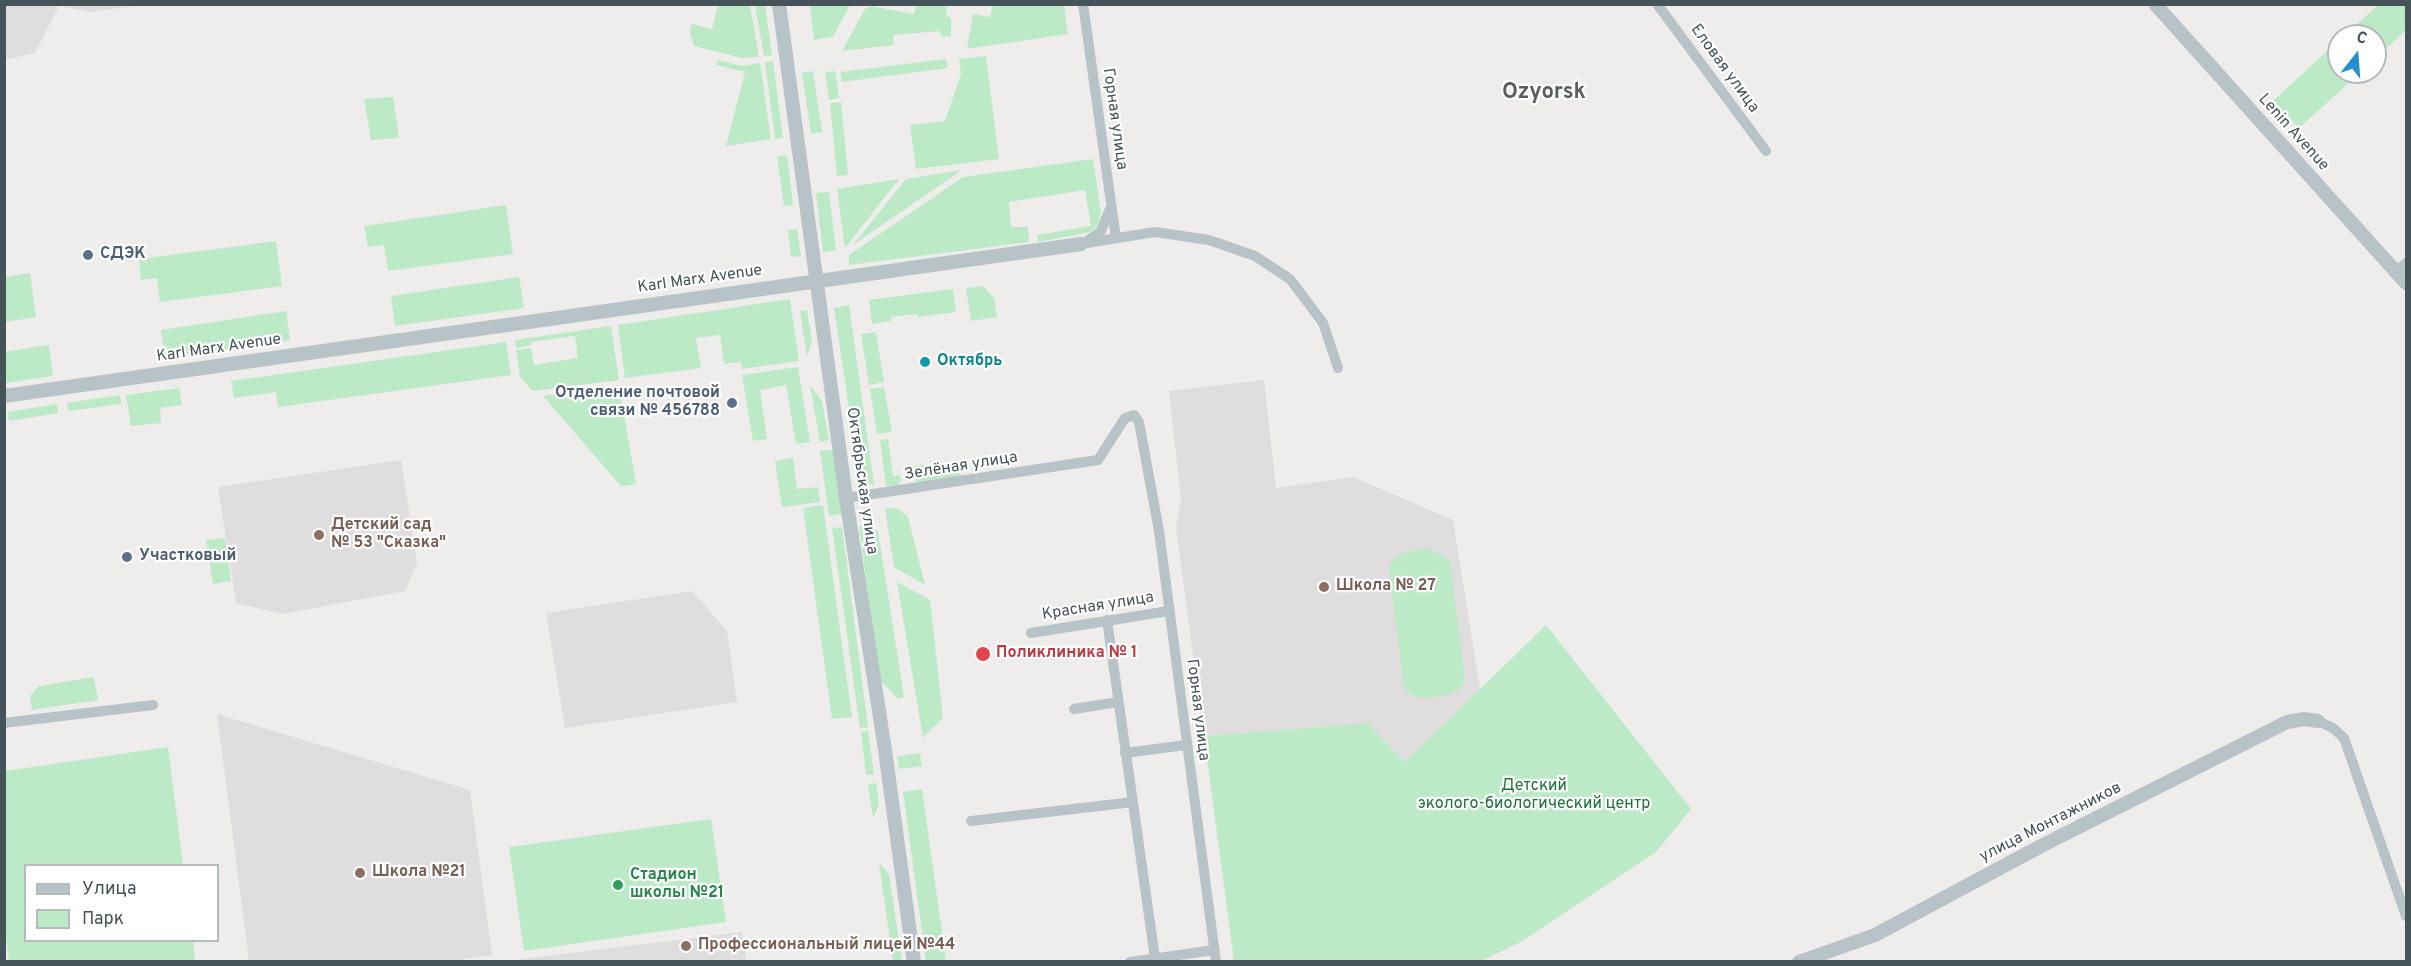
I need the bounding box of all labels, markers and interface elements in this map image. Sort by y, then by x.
street label: Еловая улица [1685,21,1763,117]
north arrow [2327,24,2387,84]
text: С [2354,28,2369,50]
street label: Горная улица [1097,67,1131,171]
district label: Ozyorsk [1502,81,1586,107]
street label: Lenin Avenue [2253,91,2333,175]
place label: СДЭК [100,245,146,265]
marker: СДЭК [81,248,95,262]
street label: Karl Marx Avenue [636,262,764,298]
street label: Karl Marx Avenue [155,331,283,367]
place label: Октябрь [937,352,1002,372]
marker: Октябрь [918,355,932,369]
place label: Отделение почтовой связи № 456788 [555,384,720,422]
marker: Отделение почтовой связи № 456788 [725,396,739,410]
street label: Октябрьская улица [841,406,881,556]
street label: Зелёная улица [903,449,1019,485]
place label: Детский сад № 53 "Сказка" [331,516,446,554]
marker: Детский сад № 53 "Сказка" [312,528,326,542]
place label: Участковый [139,547,236,567]
marker: Участковый [120,550,134,564]
place label: Школа № 27 [1336,577,1436,597]
marker: Школа № 27 [1317,580,1331,594]
street label: Красная улица [1041,589,1155,625]
place label: Поликлиника № 1 [996,644,1137,664]
marker: Поликлиника № 1 [974,645,992,663]
street label: Горная улица [1181,658,1213,762]
park label: Детский эколого-биологический центр [1418,777,1650,815]
street label: улица Монтажников [1977,779,2125,867]
place label: Школа №21 [372,863,466,883]
legend [24,864,219,942]
marker: Школа №21 [353,866,367,880]
place label: Стадион школы №21 [630,866,724,904]
text: Улица [82,878,136,901]
marker: Стадион школы №21 [611,878,625,892]
text: Парк [82,908,124,931]
place label: Профессиональный лицей №44 [698,936,955,956]
marker: Профессиональный лицей №44 [679,939,693,953]

